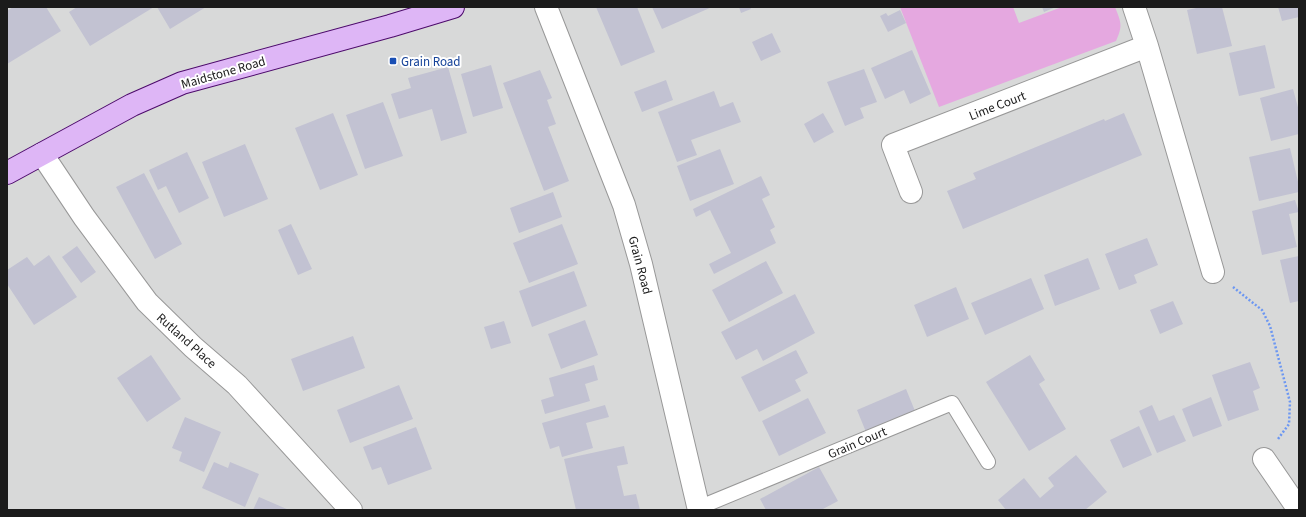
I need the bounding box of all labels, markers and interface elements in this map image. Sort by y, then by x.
street label: Maidstone Road [179,52,268,94]
place label: Grain Road [401,53,461,71]
marker: Grain Road [388,56,398,66]
street label: Lime Court [966,87,1029,125]
street label: Grain Road [624,234,656,296]
street label: Rutland Place [152,309,220,373]
street label: Grain Court [825,422,890,463]

